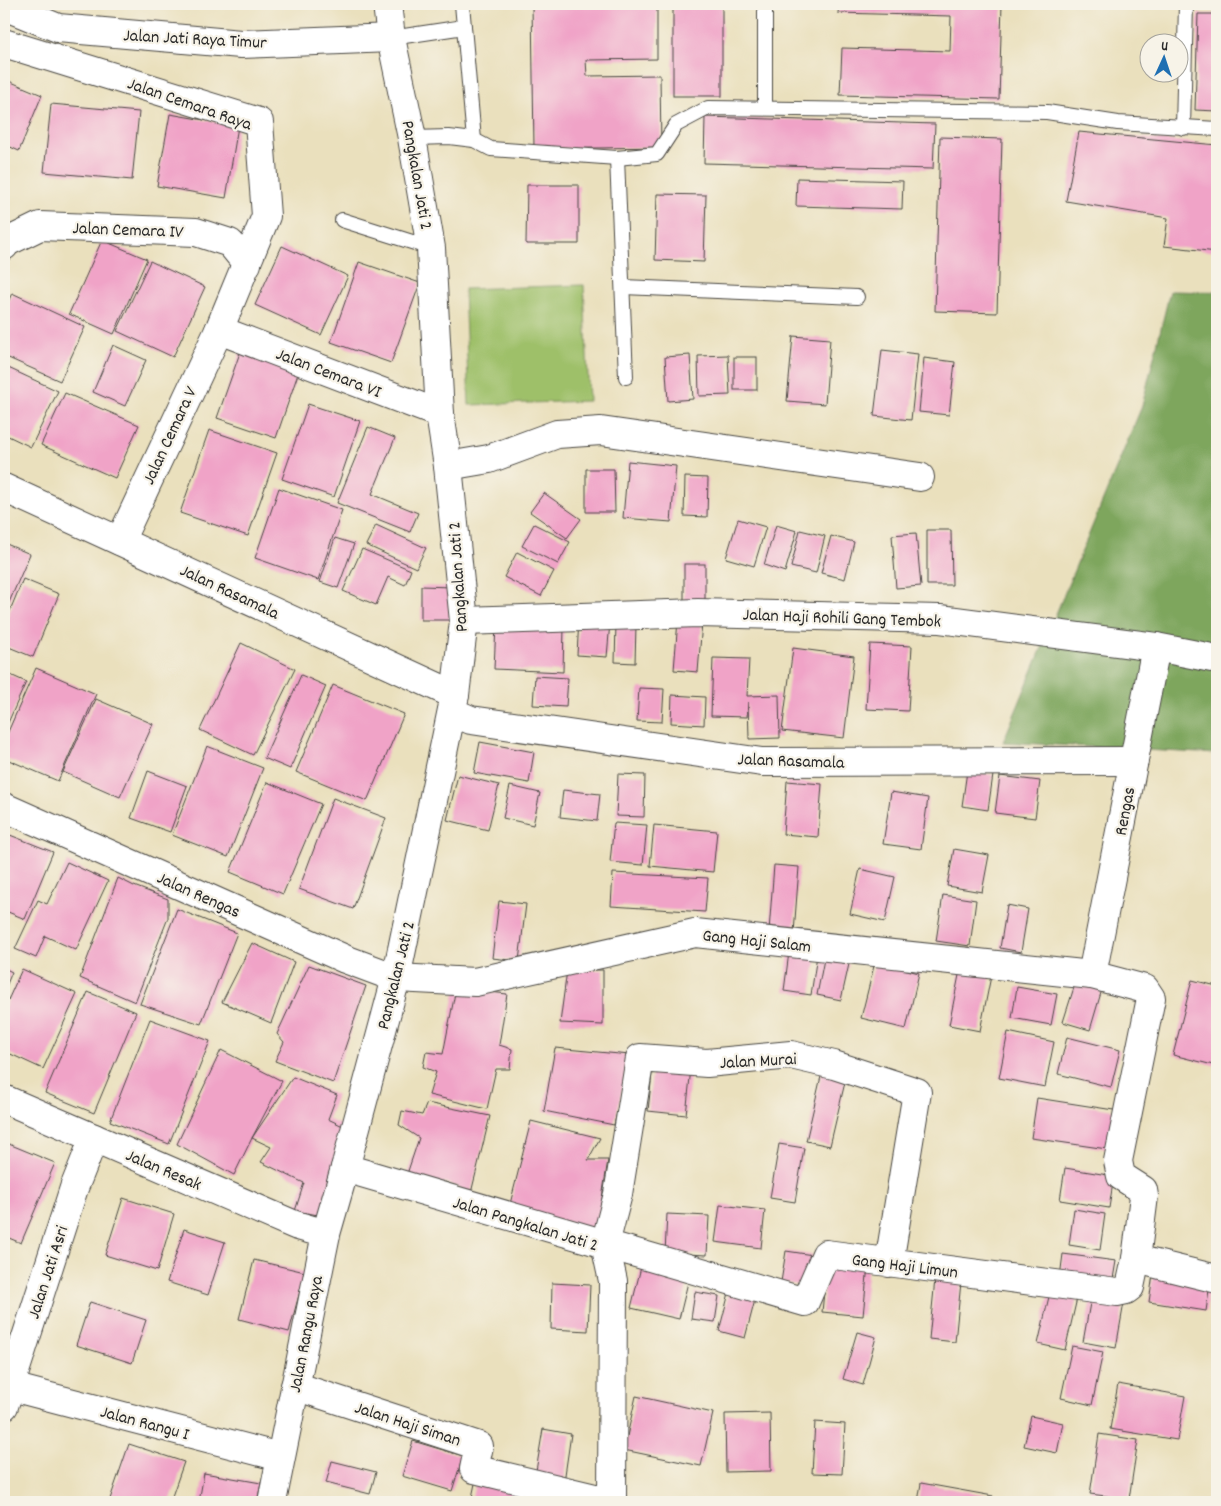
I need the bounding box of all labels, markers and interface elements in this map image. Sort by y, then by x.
street label: Jalan Jati Raya Timur [123,24,268,57]
north arrow [1138,32,1188,82]
text: U [1161,37,1169,57]
street label: Jalan Cemara Raya [124,72,255,139]
street label: Pangkalan Jati 2 [394,119,437,232]
street label: Jalan Cemara IV [72,217,184,246]
street label: Jalan Cemara VI [272,343,385,406]
street label: Jalan Cemara V [138,383,205,489]
street label: Pangkalan Jati 2 [443,521,476,633]
street label: Jalan Rasamala [175,559,283,627]
street label: Jalan Haji Rohili Gang Tembok [742,604,942,635]
street label: Jalan Rasamala [737,748,845,777]
street label: Rengas [1110,785,1143,838]
street label: Jalan Rengas [152,867,244,926]
street label: Pangkalan Jati 2 [372,919,423,1032]
street label: Gang Haji Salam [701,924,812,961]
street label: Jalan Murai [719,1048,797,1077]
street label: Jalan Resak [121,1144,205,1198]
street label: Jalan Pangkalan Jati 2 [449,1191,601,1259]
street label: Jalan Jati Asri [23,1223,76,1323]
street label: Gang Haji Limun [850,1249,959,1286]
street label: Jalan Rangu Raya [284,1273,331,1395]
street label: Jalan Haji Siman [351,1396,464,1454]
street label: Jalan Rangu I [97,1401,192,1448]

